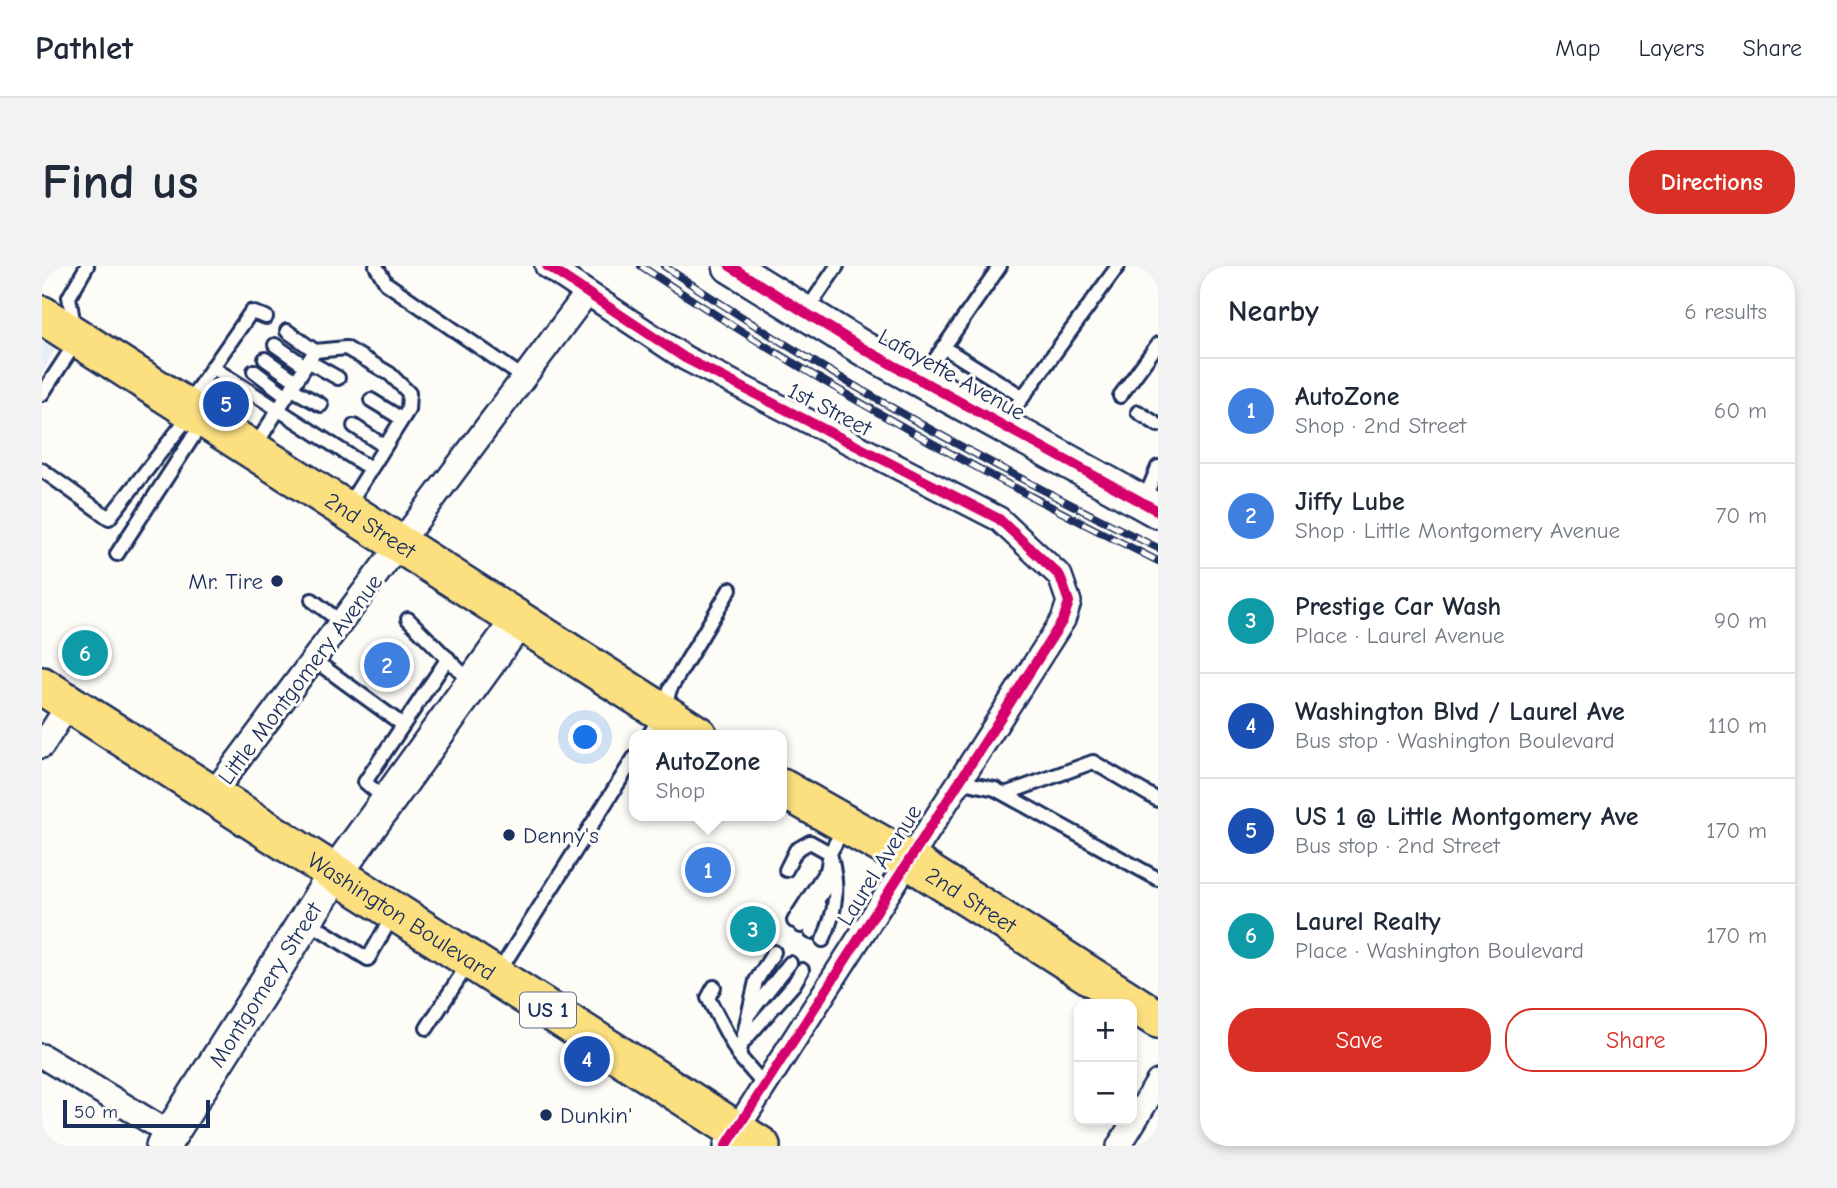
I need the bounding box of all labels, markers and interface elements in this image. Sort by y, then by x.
text: Pathlet [35,29,133,67]
text: Map [1555,34,1601,62]
text: Layers [1639,34,1704,62]
text: Share [1742,34,1802,62]
button: Directions [1629,150,1795,214]
text: Find us [42,154,198,210]
text: Nearby [1228,294,1319,329]
text: 6 results [1684,298,1767,325]
street label: Lafayette Avenue [873,323,1030,426]
street label: 1st Street [783,377,877,443]
pin: 5 [203,378,249,430]
text: AutoZone [1295,382,1399,412]
text: 1 [1246,397,1256,424]
text: 60 m [1714,397,1767,424]
text: Shop · 2nd Street [1295,412,1466,439]
street label: 2nd Street [320,487,422,565]
text: Jiffy Lube [1295,487,1405,517]
text: 2 [1245,502,1257,529]
text: 70 m [1715,502,1767,529]
text: Shop · Little Montgomery Avenue [1295,517,1620,544]
place label: Mr. Tire [188,568,263,595]
street label: Little Montgomery Avenue [213,569,388,790]
marker: Mr. Tire [269,573,285,589]
text: Prestige Car Wash [1295,592,1501,622]
text: 3 [1245,607,1257,634]
text: 90 m [1714,607,1767,634]
text: Place · Laurel Avenue [1295,622,1505,649]
pin: 6 [62,627,108,679]
pin: 2 [364,639,410,691]
text: Washington Blvd / Laurel Ave [1295,697,1625,727]
text: 4 [1246,712,1256,739]
text: 110 m [1708,712,1767,739]
your location [568,720,602,754]
text: Bus stop · Washington Boulevard [1295,727,1615,754]
popup [629,730,787,821]
text: AutoZone [656,747,760,777]
text: Shop [656,777,705,804]
street label: Laurel Avenue [831,800,927,931]
text: US 1 @ Little Montgomery Ave [1295,802,1638,832]
text: 5 [1245,817,1257,844]
text: 170 m [1706,817,1767,844]
place label: Denny's [523,822,599,849]
marker: Denny's [501,827,517,843]
text: Bus stop · 2nd Street [1295,832,1500,859]
pin: 1 [685,844,731,896]
street label: Washington Boulevard [303,847,500,986]
street label: 2nd Street [921,862,1023,940]
street label: Montgomery Street [203,896,328,1072]
pin: 3 [730,903,776,955]
text: Laurel Realty [1295,907,1441,937]
text: 6 [1245,922,1257,949]
text: 170 m [1706,922,1767,949]
text: Place · Washington Boulevard [1295,937,1584,964]
road number: US 1 [520,992,576,1028]
map controls [1074,999,1137,1125]
button: + [1074,999,1137,1062]
button: Save [1228,1008,1491,1072]
button: Share [1505,1008,1767,1072]
pin: 4 [564,1033,610,1085]
button: − [1074,1062,1137,1125]
scale bar [63,1097,210,1129]
text: 50 m [74,1101,118,1123]
place label: Dunkin' [560,1102,633,1129]
marker: Dunkin' [538,1107,554,1123]

